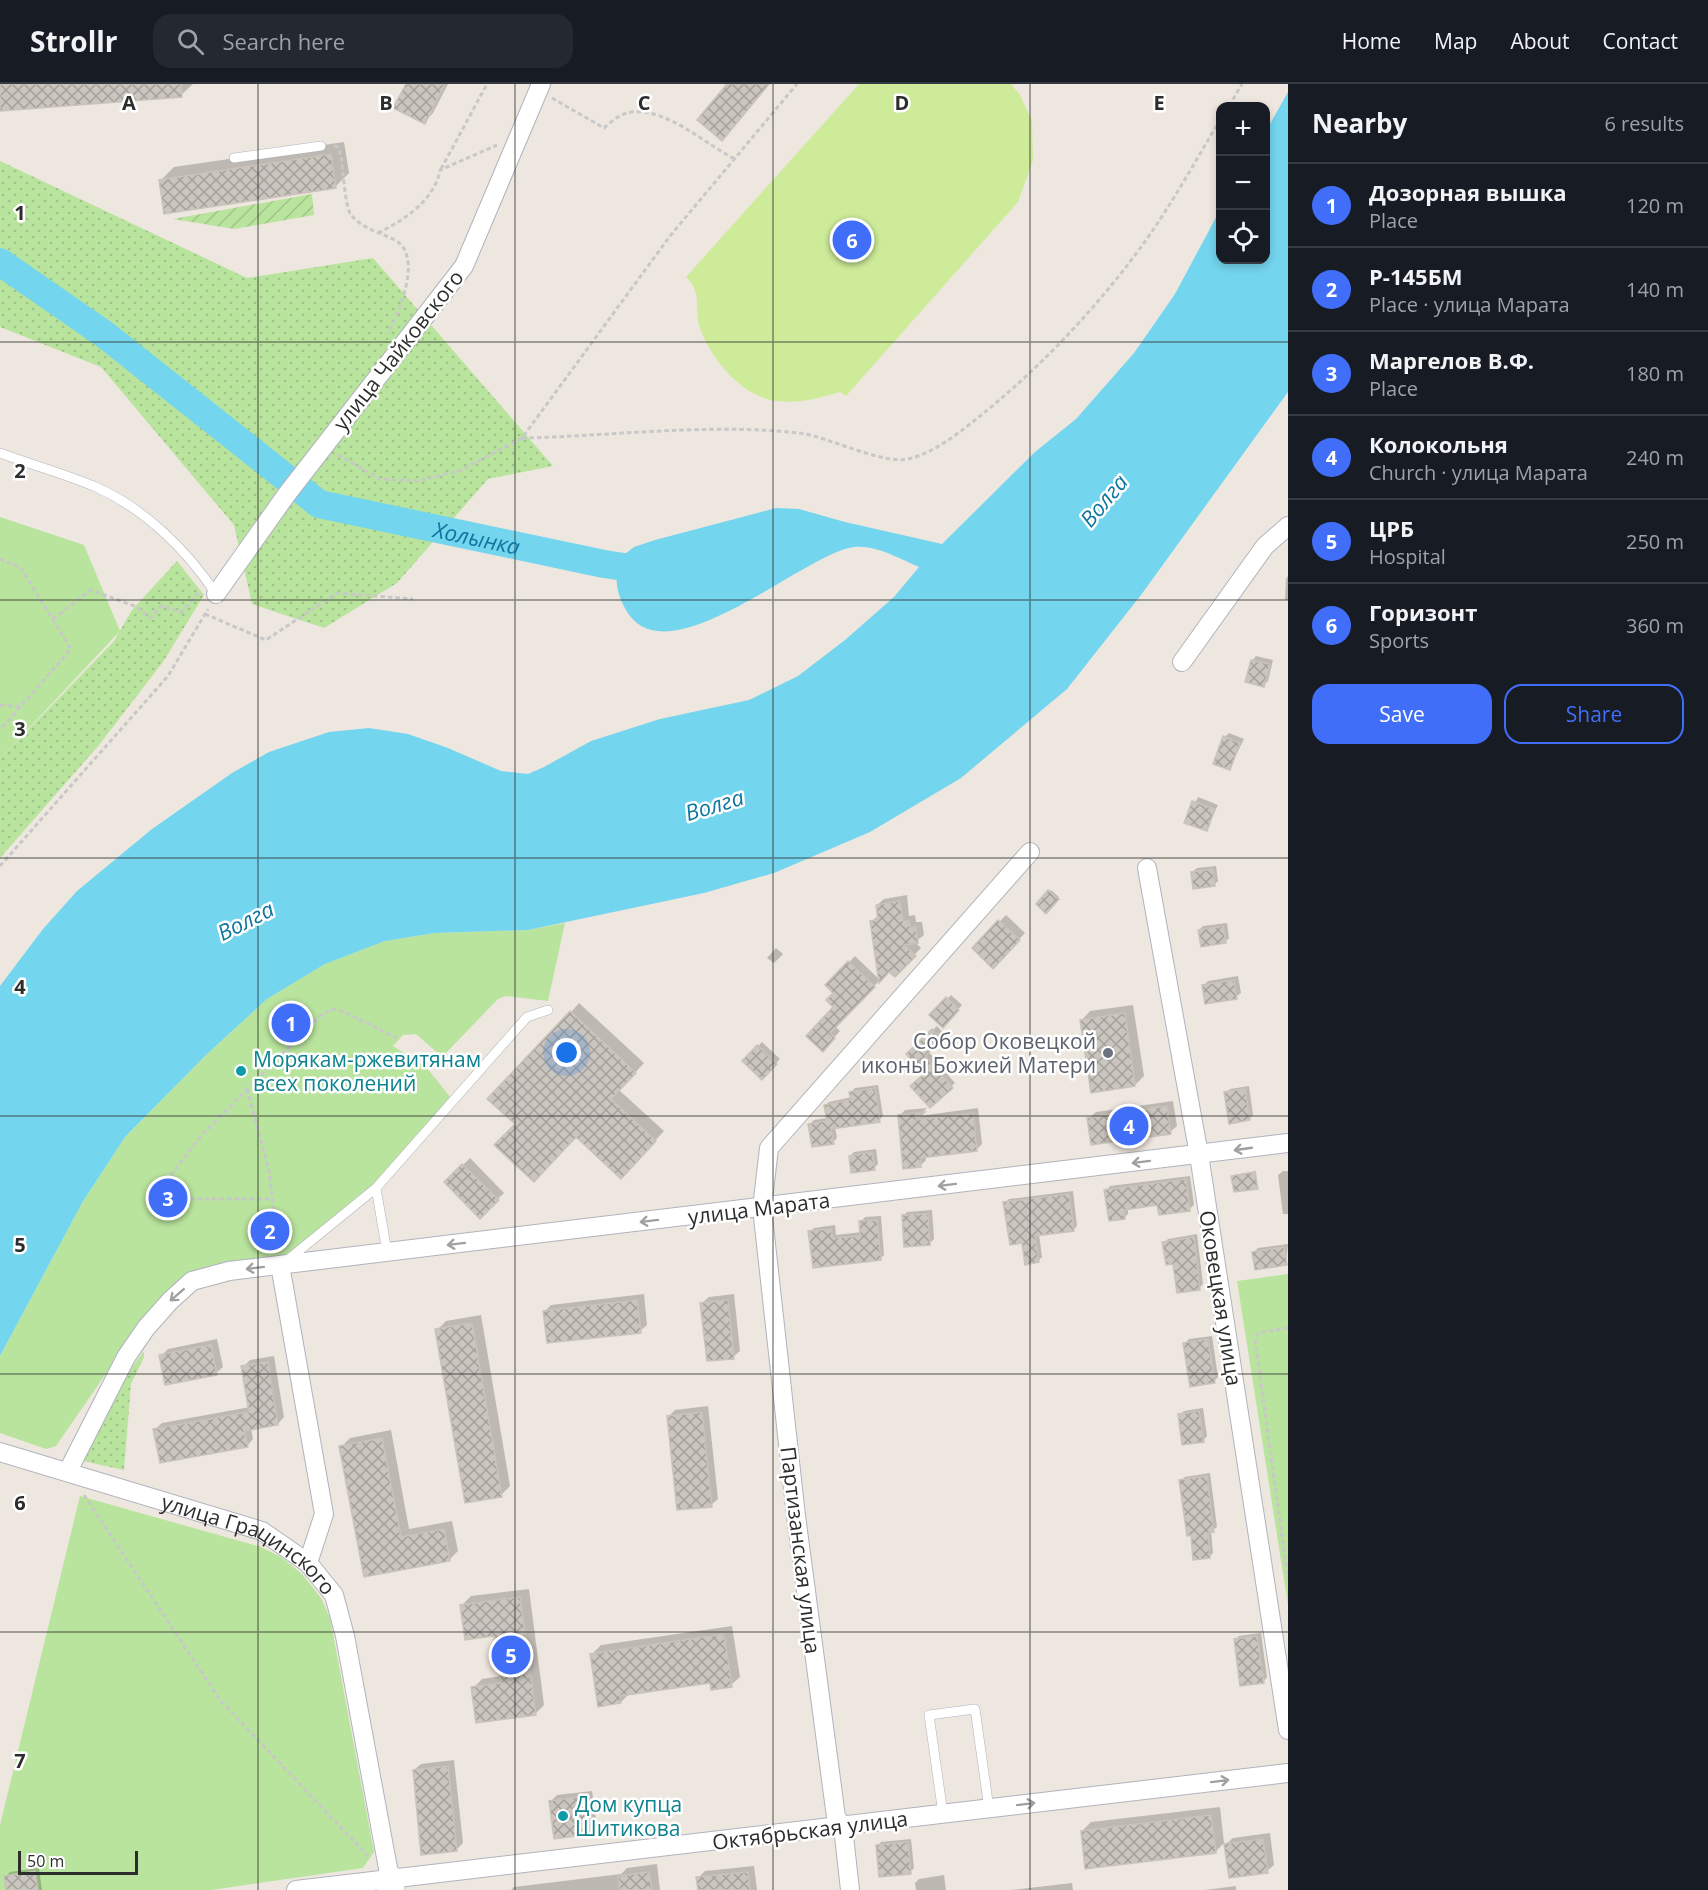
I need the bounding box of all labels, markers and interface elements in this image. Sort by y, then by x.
search box [153,14,573,68]
text: Strollr [30,22,117,60]
icon: search [174,25,207,58]
text: Search here [222,26,345,56]
text: Home [1342,27,1401,55]
text: Map [1434,27,1477,55]
text: About [1510,27,1570,55]
text: Contact [1603,27,1678,55]
text: A [122,89,136,116]
text: B [379,89,393,116]
text: C [638,89,651,116]
text: D [895,89,909,116]
text: E [1153,89,1165,116]
map controls [1216,102,1270,264]
button: + [1216,102,1270,156]
text: Nearby [1312,105,1407,141]
text: 6 results [1604,110,1684,137]
button: − [1216,156,1270,210]
text: Дозорная вышка [1369,177,1567,207]
text: 1 [1326,192,1337,219]
text: 120 m [1626,192,1684,219]
text: 1 [14,199,26,226]
text: Place [1369,207,1418,234]
button: locate [1216,210,1270,264]
pin: 6 [832,218,872,262]
text: Р-145БМ [1369,261,1462,291]
street label: улица Чайковского [326,264,470,436]
text: 2 [1326,276,1337,303]
text: 140 m [1626,276,1684,303]
text: Place · улица Марата [1369,291,1570,318]
text: Маргелов В.Ф. [1369,345,1534,375]
text: 3 [1326,360,1337,387]
text: 180 m [1626,360,1684,387]
text: Place [1369,375,1418,402]
text: Колокольня [1369,429,1508,459]
text: 4 [1326,444,1337,471]
text: 240 m [1626,444,1684,471]
text: 2 [14,457,26,484]
text: Church · улица Марата [1369,459,1588,486]
water label: Волга [1072,467,1134,533]
water label: Холынка [429,513,523,561]
text: ЦРБ [1369,513,1414,543]
text: 5 [1326,528,1337,555]
text: 250 m [1626,528,1684,555]
text: Hospital [1369,543,1446,570]
text: Горизонт [1369,597,1477,627]
text: 6 [1326,612,1337,639]
text: 360 m [1626,612,1684,639]
text: Sports [1369,627,1429,654]
button: Save [1312,684,1492,744]
button: Share [1504,684,1684,744]
text: 3 [14,715,26,742]
water label: Волга [681,781,747,827]
water label: Волга [212,893,278,947]
text: 4 [14,973,26,1000]
pin: 1 [272,1000,310,1046]
place label: Собор Оковецкой иконы Божией Матери [861,1027,1096,1079]
your location [552,1038,581,1067]
place label: Морякам-ржевитянам всех поколений [253,1045,481,1097]
marker: Собор Оковецкой иконы Божией Матери [1101,1046,1115,1060]
marker: Морякам-ржевитянам всех поколений [234,1064,248,1078]
pin: 4 [1110,1104,1148,1148]
one-way arrow [1234,1143,1254,1154]
one-way arrow [1131,1156,1151,1167]
pin: 3 [148,1176,188,1220]
one-way arrow [938,1180,958,1191]
street label: улица Марата [686,1185,832,1231]
pin: 2 [250,1208,290,1254]
street label: Оковецкая улица [1193,1208,1249,1388]
one-way arrow [640,1216,660,1227]
text: 5 [14,1231,26,1258]
one-way arrow [446,1239,466,1250]
one-way arrow [245,1263,265,1274]
one-way arrow [169,1288,185,1301]
street label: Партизанская улица [774,1445,828,1655]
street label: улица Грацинского [158,1488,342,1600]
text: 6 [14,1489,26,1516]
pin: 5 [492,1632,530,1678]
text: 7 [14,1747,26,1774]
one-way arrow [1209,1775,1229,1786]
place label: Дом купца Шитикова [575,1790,682,1842]
one-way arrow [1015,1799,1035,1810]
street label: Октябрьская улица [711,1804,909,1856]
marker: Дом купца Шитикова [556,1809,570,1823]
scale bar [18,1848,138,1876]
text: 50 m [27,1850,64,1872]

